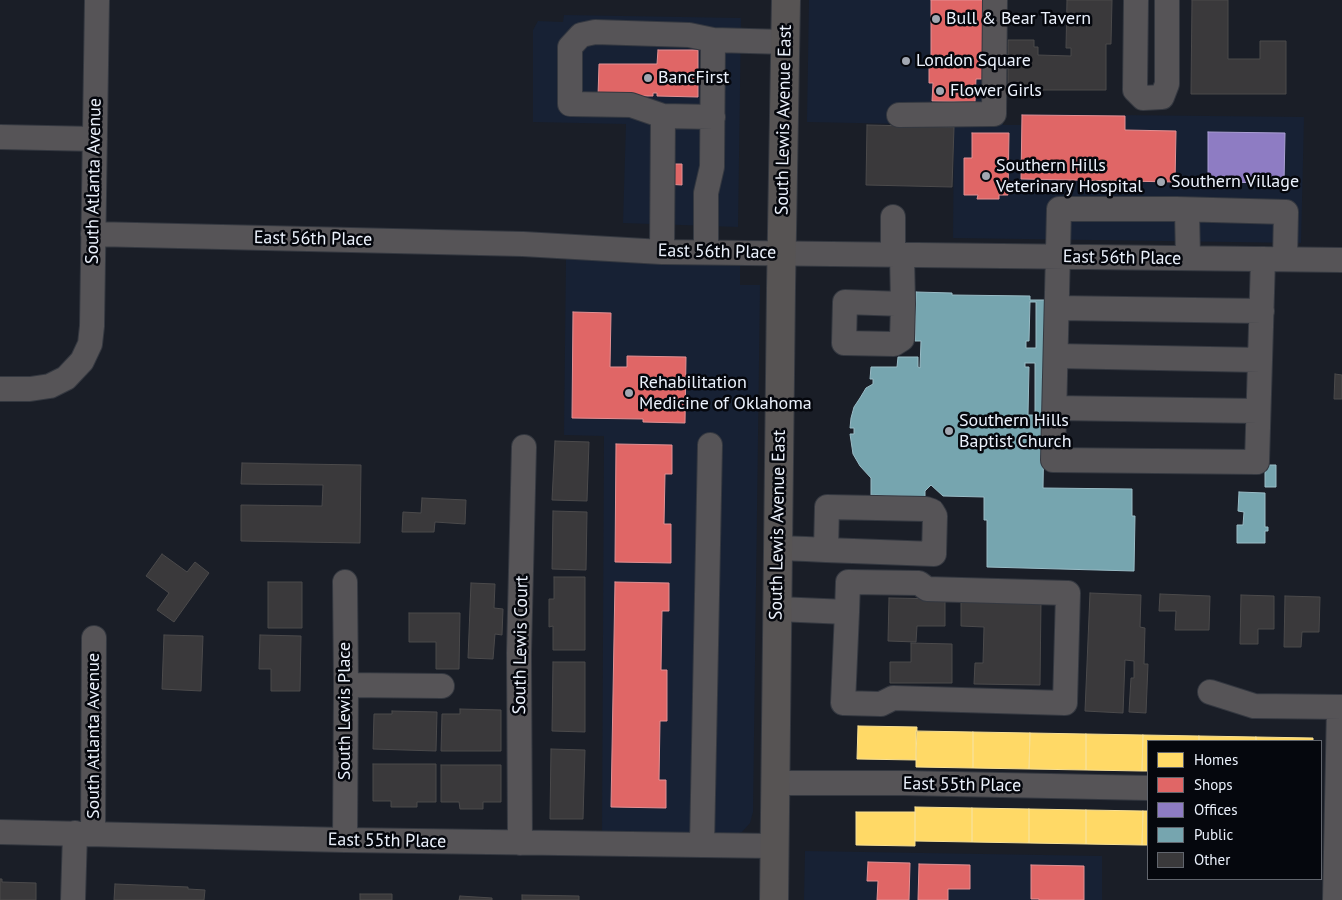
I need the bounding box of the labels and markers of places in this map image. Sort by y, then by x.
place label: Bull & Bear Tavern [946,8,1091,30]
marker: Bull & Bear Tavern [930,13,942,25]
place label: London Square [916,50,1031,72]
marker: London Square [900,55,912,67]
place label: BancFirst [658,67,729,89]
marker: BancFirst [642,72,654,84]
place label: Flower Girls [950,80,1042,102]
marker: Flower Girls [934,85,946,97]
place label: Southern Hills Veterinary Hospital [996,155,1143,198]
marker: Southern Hills Veterinary Hospital [980,170,992,182]
place label: Southern Village [1171,171,1299,193]
marker: Southern Village [1155,176,1167,188]
place label: Rehabilitation Medicine of Oklahoma [639,372,812,414]
marker: Rehabilitation Medicine of Oklahoma [623,387,635,399]
place label: Southern Hills Baptist Church [959,410,1071,452]
marker: Southern Hills Baptist Church [943,425,955,437]

